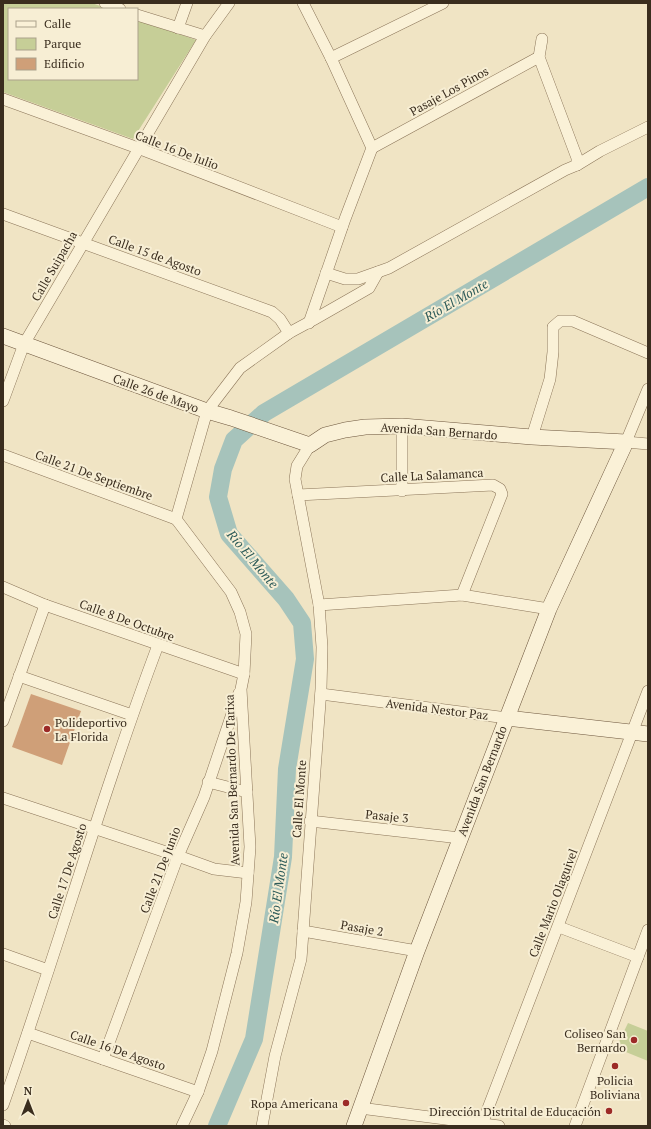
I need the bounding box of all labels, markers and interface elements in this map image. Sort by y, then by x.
legend [8,8,138,80]
text: Calle [44,16,71,31]
text: Parque [44,36,81,51]
text: Edificio [44,56,85,71]
street label: Pasaje Los Pinos [407,63,491,119]
street label: Calle 16 De Julio [133,127,221,173]
street label: Calle Suipacha [28,228,80,304]
street label: Calle 15 de Agosto [106,231,204,279]
water label: Río El Monte [420,274,491,326]
street label: Calle 26 de Mayo [111,371,201,416]
street label: Avenida San Bernardo [380,419,498,443]
street label: Calle 21 De Septiembre [33,447,155,503]
street label: Calle La Salamanca [380,465,484,485]
water label: Río El Monte [223,525,283,592]
street label: Calle 8 De Octubre [78,596,176,644]
street label: Avenida San Bernardo De Tarixa [222,694,242,866]
street label: Avenida Nestor Paz [385,695,489,723]
place label: Polideportivo La Florida [55,715,127,744]
street label: Avenida San Bernardo [454,723,510,838]
marker: Polideportivo La Florida [42,724,52,734]
street label: Calle El Monte [289,760,309,838]
street label: Pasaje 3 [365,806,409,826]
street label: Calle 17 De Agosto [44,821,90,921]
street label: Calle 21 De Junio [137,824,184,915]
street label: Calle Mario Olaguivel [525,846,581,959]
water label: Río El Monte [264,852,292,925]
street label: Pasaje 2 [339,917,385,939]
place label: Coliseo San Bernardo [564,1026,626,1055]
street label: Calle 16 De Agosto [68,1027,168,1073]
marker: Coliseo San Bernardo [629,1035,639,1045]
marker: Policia Boliviana [610,1061,620,1071]
place label: Policia Boliviana [590,1073,640,1102]
north arrow [8,1081,48,1121]
text: N [24,1084,33,1098]
place label: Ropa Americana [251,1096,338,1111]
marker: Ropa Americana [341,1098,351,1108]
place label: Dirección Distrital de Educación [429,1104,601,1119]
marker: Dirección Distrital de Educación [604,1106,614,1116]

